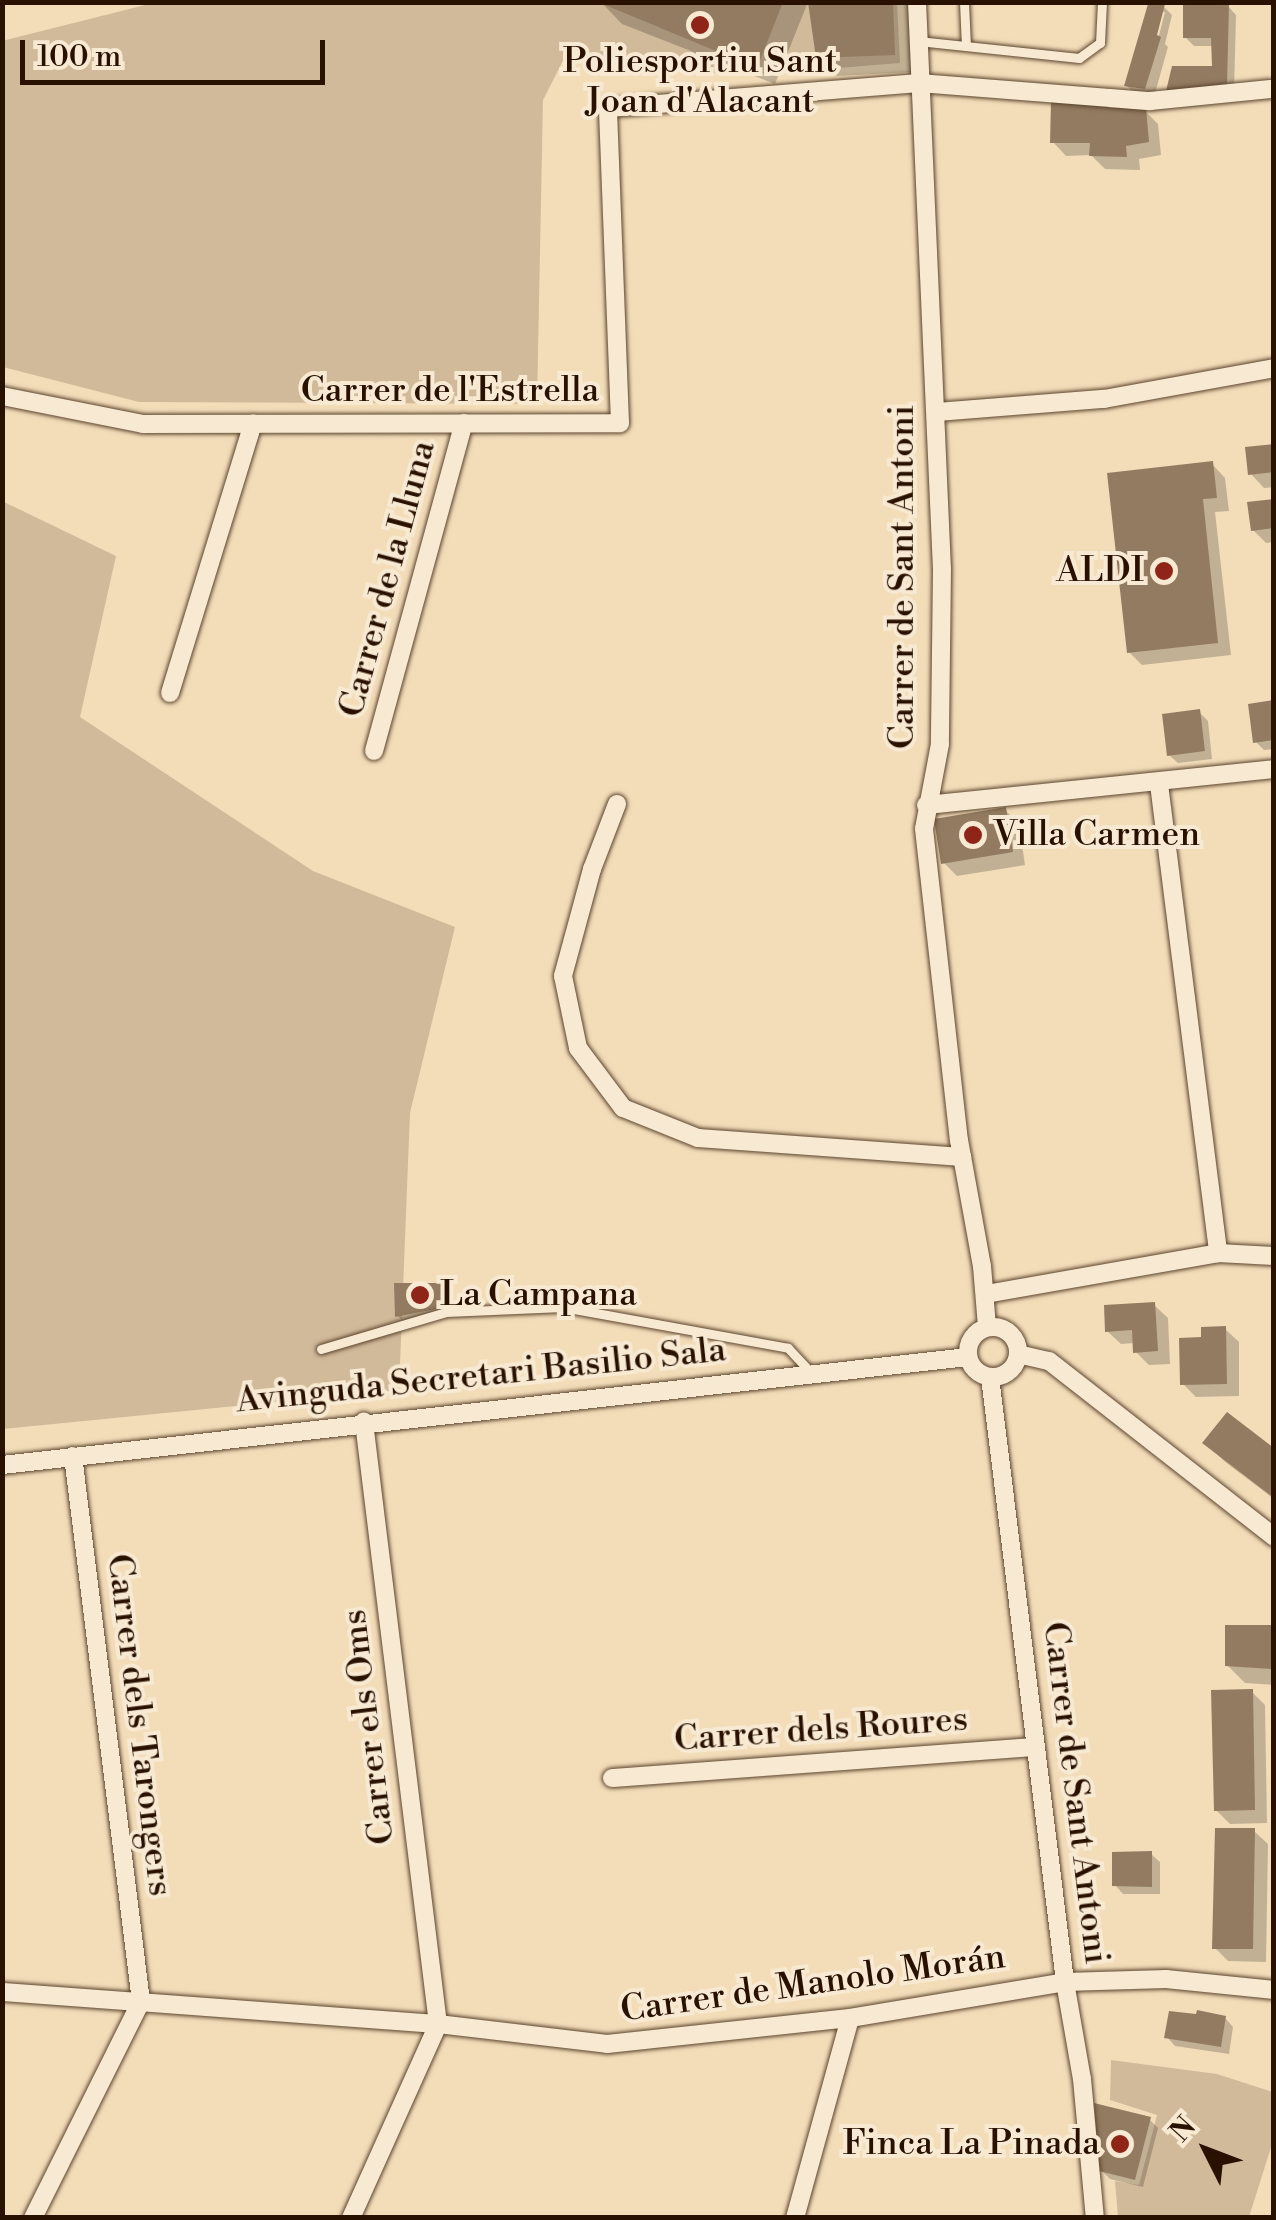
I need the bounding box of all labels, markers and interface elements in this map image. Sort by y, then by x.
marker: Poliesportiu Sant Joan d'Alacant [689,14,711,36]
scale bar [25,20,330,82]
text: 100 m [37,38,121,76]
place label: Poliesportiu Sant Joan d'Alacant [563,41,837,123]
street label: Carrer de l'Estrella [301,370,599,412]
street label: Carrer de Sant Antoni [882,405,924,749]
street label: Carrer de la Lluna [331,436,445,722]
place label: ALDI [1056,550,1144,592]
marker: ALDI [1153,560,1175,582]
place label: Villa Carmen [993,814,1200,856]
marker: Villa Carmen [962,824,984,846]
place label: La Campana [440,1274,637,1316]
marker: La Campana [409,1284,431,1306]
street label: Avinguda Secretari Basilio Sala [234,1329,728,1423]
street label: Carrer dels Tarongers [97,1552,181,1898]
street label: Carrer els Oms [334,1607,404,1847]
street label: Carrer de Sant Antoni [1033,1620,1117,1966]
street label: Carrer dels Roures [673,1699,969,1761]
street label: Carrer de Manolo Morán [618,1936,1008,2032]
north arrow [1156,2100,1256,2200]
text: N [1163,2110,1204,2150]
place label: Finca La Pinada [843,2123,1100,2165]
marker: Finca La Pinada [1109,2133,1131,2155]

